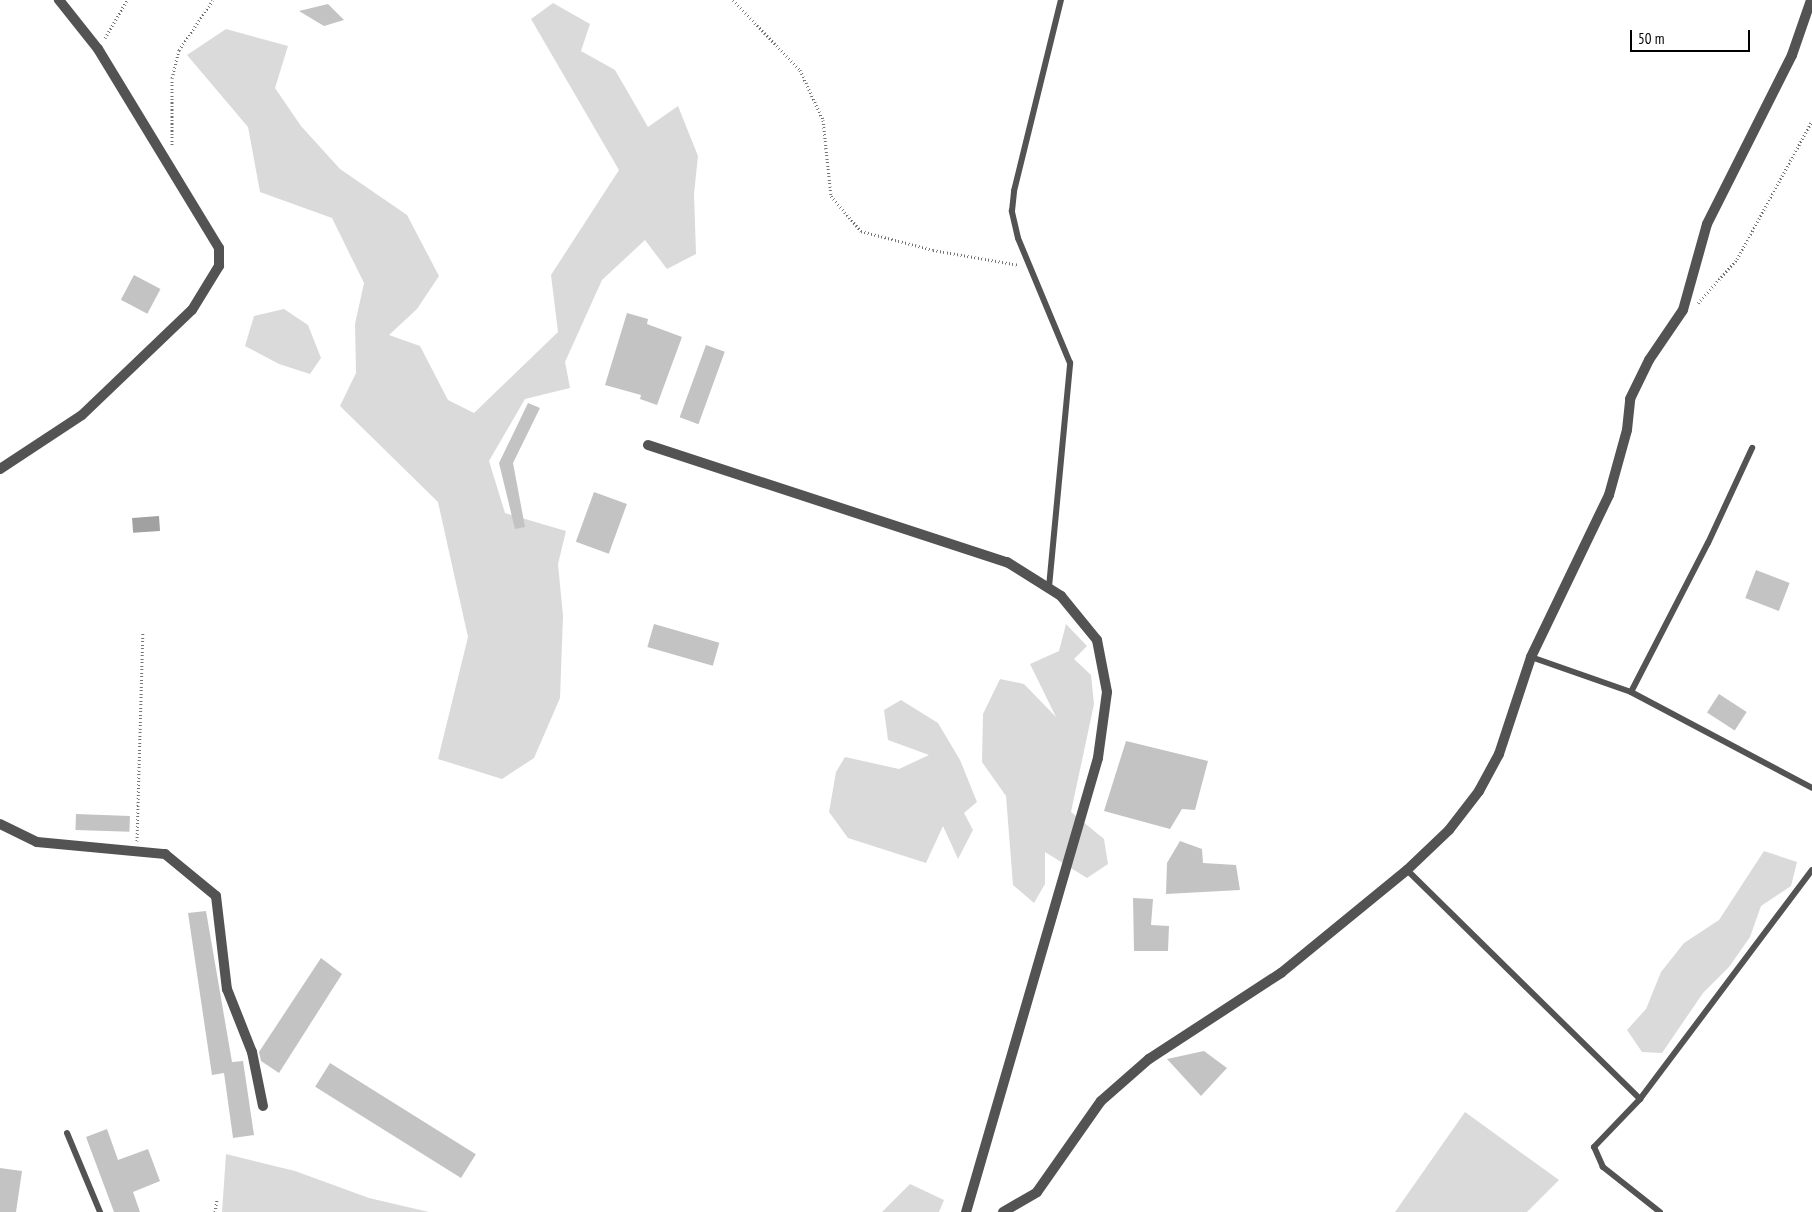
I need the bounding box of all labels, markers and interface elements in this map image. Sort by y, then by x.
scale bar [1632,20,1752,52]
text: 50 m [1638,29,1664,48]

